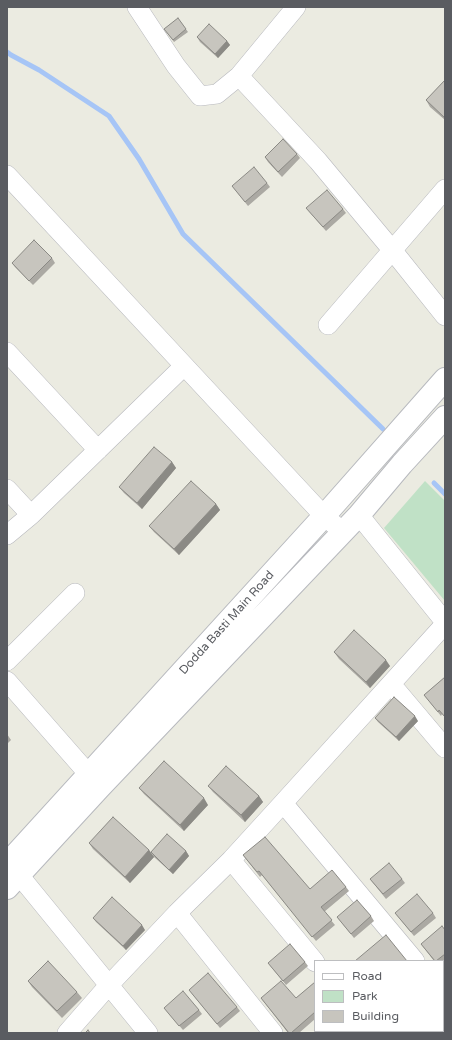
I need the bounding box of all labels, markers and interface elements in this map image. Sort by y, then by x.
street label: Dodda Basti Main Road [177,568,277,678]
legend [314,960,444,1032]
text: Road [352,969,382,983]
text: Park [352,989,378,1003]
text: Building [352,1009,399,1023]

